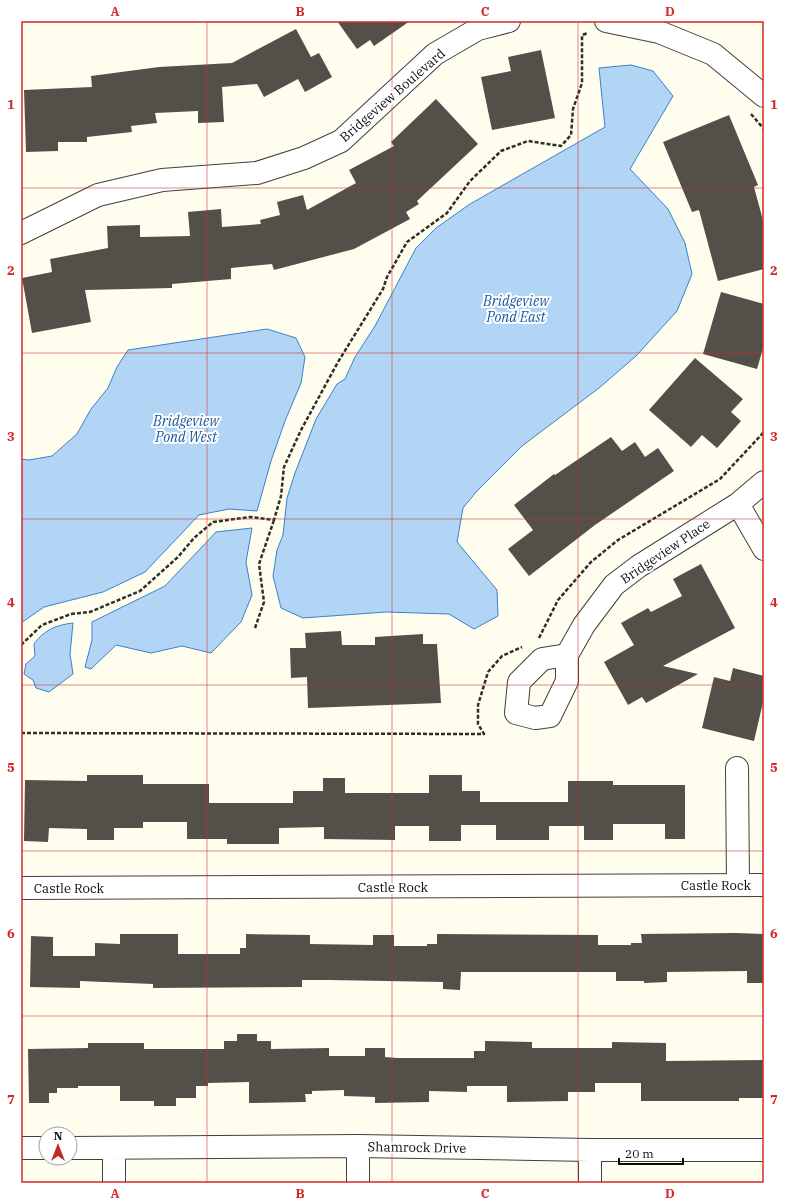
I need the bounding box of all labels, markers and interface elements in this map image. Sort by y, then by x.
text: A [110,3,120,20]
text: B [295,3,305,20]
text: C [481,3,490,20]
text: D [665,3,675,20]
street label: Bridgeview Boulevard [336,45,449,146]
text: 1 [7,96,15,113]
text: 1 [770,96,778,113]
text: 2 [7,262,15,279]
text: 2 [770,262,778,279]
water label: Bridgeview Pond East [482,292,550,326]
water label: Bridgeview Pond West [152,412,220,446]
text: 3 [7,428,15,445]
text: 3 [770,428,778,445]
street label: Bridgeview Place [617,515,713,588]
text: 4 [7,594,15,611]
text: 4 [770,594,778,611]
text: 5 [7,759,15,776]
text: 5 [770,759,778,776]
street label: Castle Rock [681,877,752,894]
street label: Castle Rock [358,879,429,896]
street label: Castle Rock [34,880,105,897]
text: 6 [7,925,15,942]
text: 6 [770,925,778,942]
text: 7 [7,1091,15,1108]
text: 7 [770,1091,778,1108]
north arrow [38,1126,78,1166]
text: N [54,1129,63,1143]
street label: Shamrock Drive [368,1138,466,1157]
scale bar [619,1140,683,1166]
text: 20 m [625,1146,654,1161]
text: A [110,1185,120,1202]
text: B [295,1185,305,1202]
text: C [481,1185,490,1202]
text: D [665,1185,675,1202]

